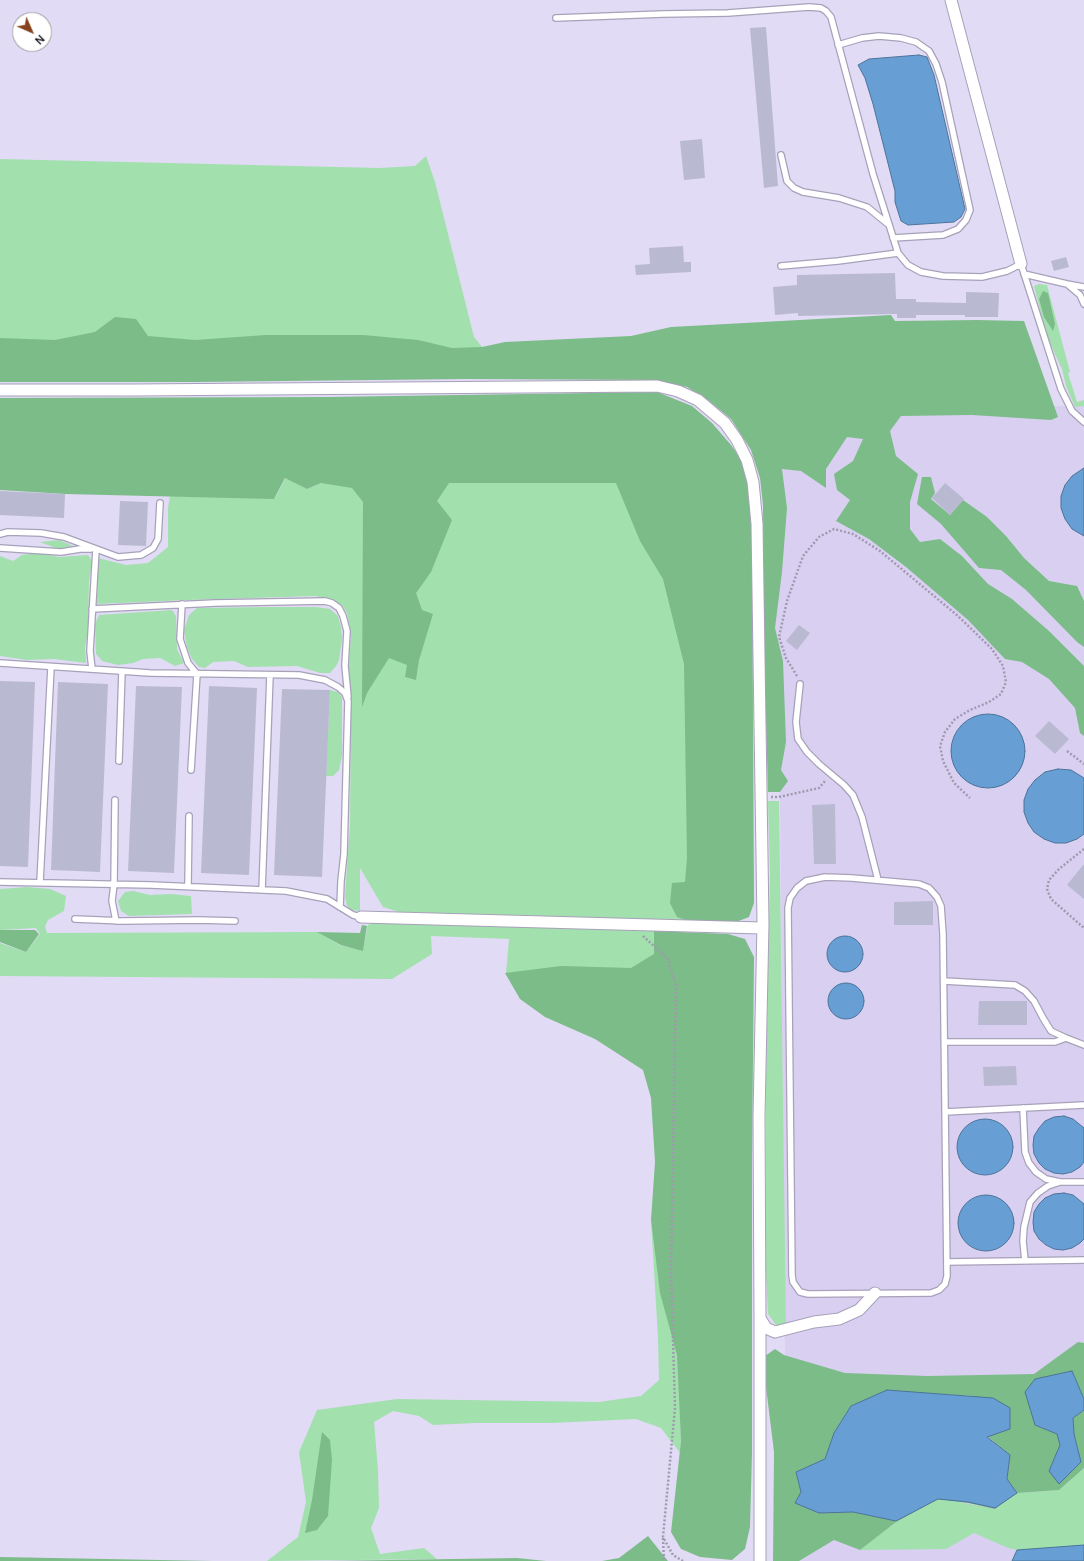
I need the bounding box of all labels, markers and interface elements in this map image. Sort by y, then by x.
north arrow [12,12,52,52]
text: N [32,32,48,48]

